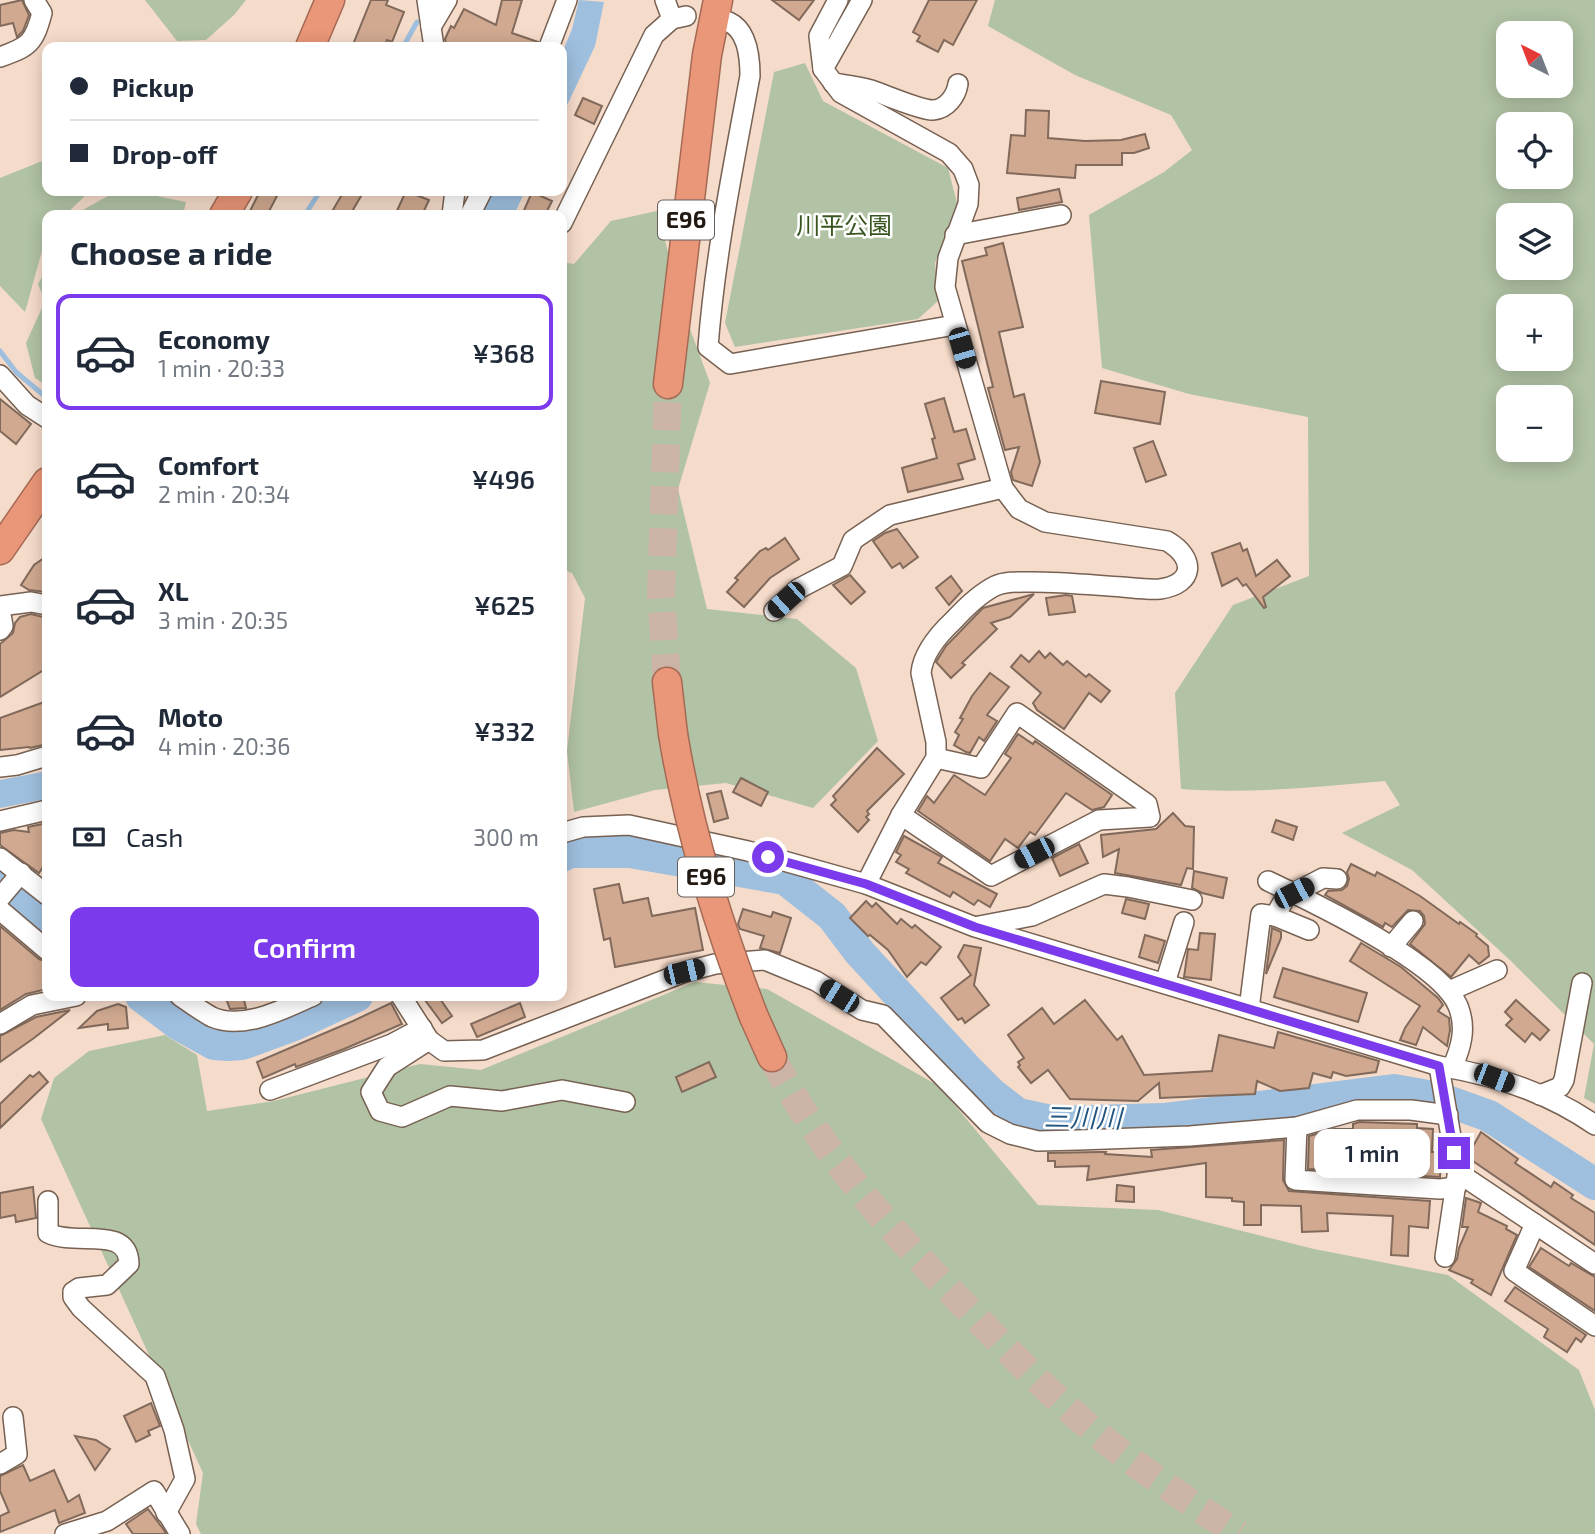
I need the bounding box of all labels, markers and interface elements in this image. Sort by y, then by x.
north arrow [1496,21,1573,98]
map controls [1496,21,1573,462]
text: Pickup [112,71,194,102]
button: locate [1496,112,1573,189]
text: Drop-off [112,138,217,169]
road number: E96 [658,200,714,240]
button: layers [1496,203,1573,280]
park label: 川平公園 [796,210,892,239]
text: Choose a ride [70,233,273,271]
button: + [1496,294,1573,371]
icon: car [74,321,137,384]
text: Economy [158,323,270,354]
car [947,325,978,371]
text: ¥368 [472,337,535,368]
text: 1 min · 20:33 [158,354,285,382]
button: − [1496,385,1573,462]
icon: car [74,447,137,510]
text: Comfort [158,449,259,480]
text: ¥496 [472,463,535,494]
text: 2 min · 20:34 [158,480,290,508]
icon: car [74,573,137,636]
text: XL [158,575,189,606]
car [764,578,809,622]
text: ¥625 [474,589,535,620]
text: 3 min · 20:35 [158,606,288,634]
icon: car [74,699,137,762]
text: Moto [158,701,223,732]
text: ¥332 [474,715,535,746]
text: 4 min · 20:36 [158,732,290,760]
icon: cash [70,818,108,856]
text: Cash [126,821,183,852]
text: 300 m [473,823,539,851]
car [1011,834,1058,872]
route start [752,841,784,873]
road number: E96 [678,858,734,897]
car [1271,874,1318,912]
button: Confirm [70,907,539,987]
car [662,957,707,987]
car [816,976,863,1016]
car [1471,1061,1518,1095]
water label: 三川川 [1044,1100,1125,1133]
callout: 1 min [1314,1128,1430,1178]
route end [1438,1137,1470,1169]
text: 1 min [1345,1139,1399,1167]

